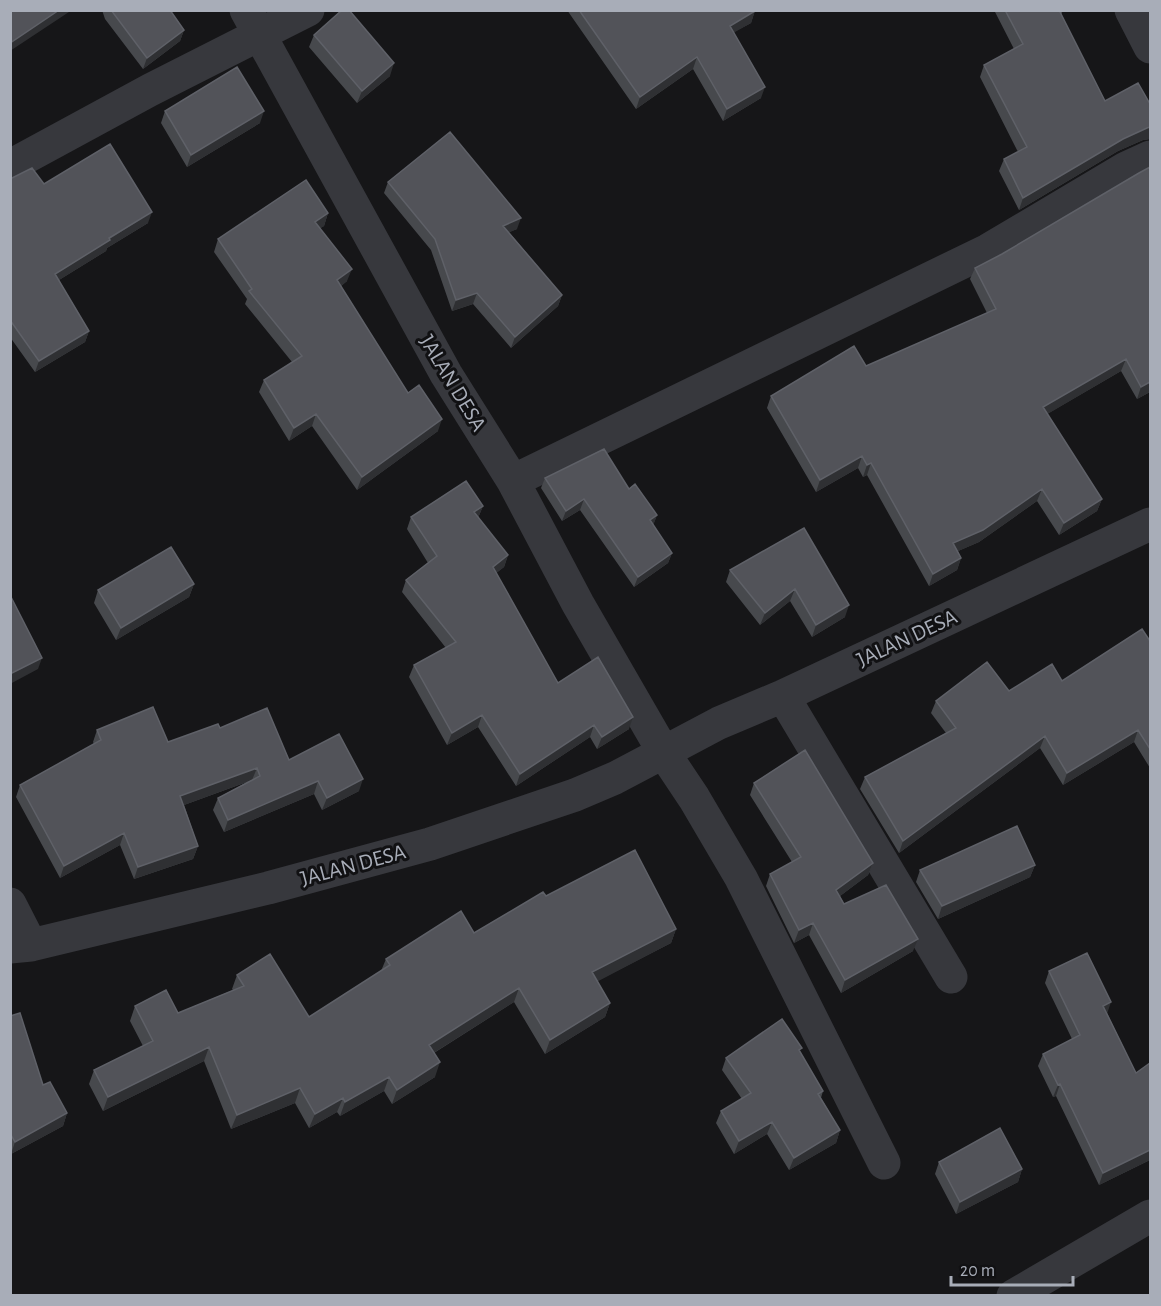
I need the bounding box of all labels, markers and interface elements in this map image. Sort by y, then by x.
street label: JALAN DESA [416,331,490,435]
street label: JALAN DESA [853,605,961,671]
street label: JALAN DESA [298,840,408,890]
scale bar [951,1249,1072,1287]
text: 20 m [960,1262,995,1280]

